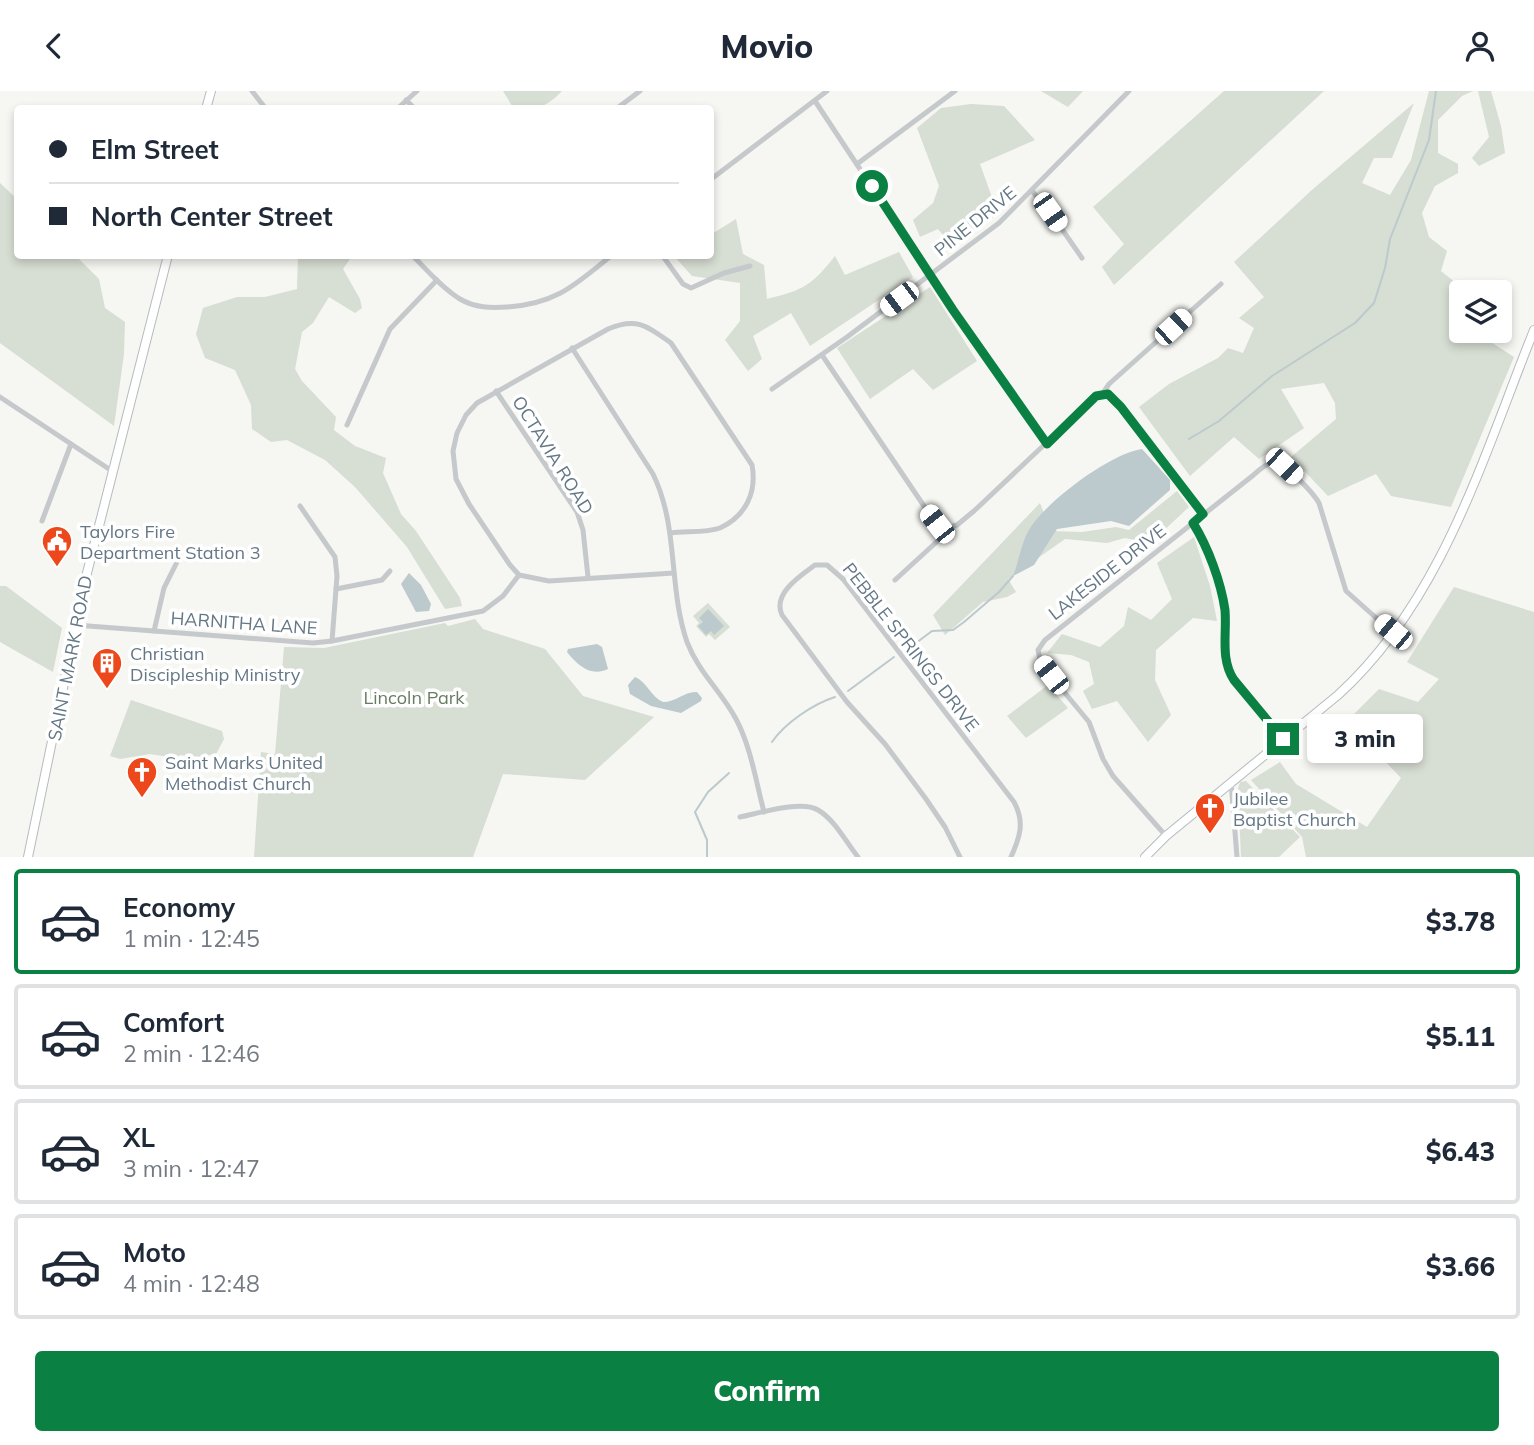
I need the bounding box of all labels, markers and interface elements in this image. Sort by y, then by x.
text: Movio [721,26,813,66]
icon: back [35,27,73,65]
icon: person [1461,27,1499,65]
text: Elm Street [91,133,219,166]
route start [856,170,888,202]
street label: PINE DRIVE [929,181,1021,261]
car [1030,189,1071,235]
text: North Center Street [91,200,333,233]
car [876,278,923,320]
map controls [1449,280,1512,343]
button: layers [1449,280,1512,343]
car [1151,305,1196,349]
street label: OCTAVIA ROAD [507,391,599,519]
car [1262,444,1307,488]
car [916,501,959,547]
street label: LAKESIDE DRIVE [1044,519,1170,625]
place label: Taylors Fire Department Station 3 [80,520,260,564]
public building icon: Taylors Fire Department Station 3 [40,524,74,568]
street label: PEBBLE SPRINGS DRIVE [838,558,984,736]
street label: SAINT MARK ROAD [43,573,97,743]
street label: HARNITHA LANE [170,606,318,640]
car [1371,610,1416,654]
place label: Christian Discipleship Ministry [130,642,301,686]
building icon: Christian Discipleship Ministry [90,646,124,690]
car [1030,652,1073,698]
park label: Lincoln Park [363,686,465,709]
callout: 3 min [1308,715,1423,763]
route end [1267,723,1299,755]
text: 3 min [1334,724,1396,753]
place label: Saint Marks United Methodist Church [165,751,323,795]
church icon: Saint Marks United Methodist Church [125,755,159,799]
place label: Jubilee Baptist Church [1233,787,1356,831]
church icon: Jubilee Baptist Church [1193,791,1227,835]
icon: car [39,890,102,953]
text: Economy [123,891,235,924]
text: $3.78 [1426,905,1495,938]
text: 1 min · 12:45 [123,924,260,953]
icon: car [39,1005,102,1068]
text: Comfort [123,1006,224,1039]
text: $5.11 [1426,1020,1495,1053]
text: 2 min · 12:46 [123,1039,260,1068]
icon: car [39,1120,102,1183]
text: XL [123,1121,155,1154]
text: $6.43 [1426,1135,1495,1168]
text: 3 min · 12:47 [123,1154,260,1183]
icon: car [39,1235,102,1298]
text: Moto [123,1236,186,1269]
text: $3.66 [1426,1250,1495,1283]
text: 4 min · 12:48 [123,1269,260,1298]
button: Confirm [35,1351,1499,1431]

